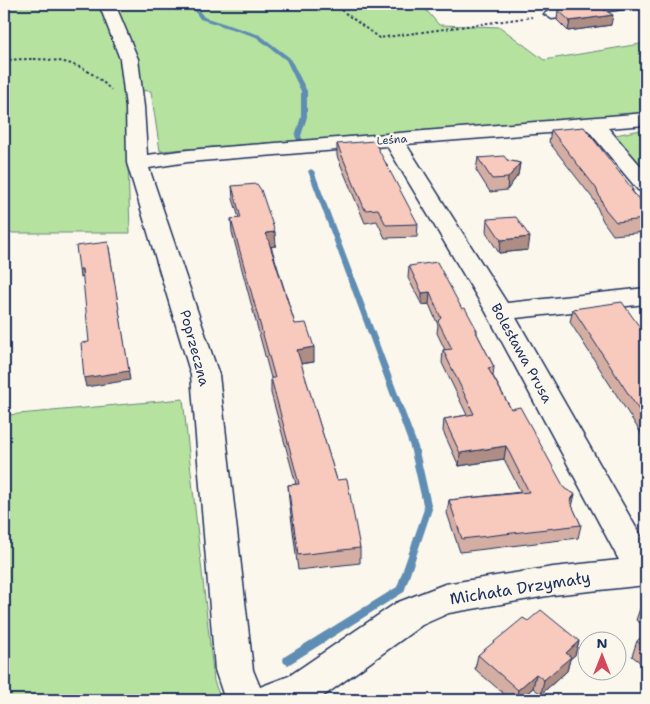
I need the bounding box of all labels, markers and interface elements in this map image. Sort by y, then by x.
street label: Leśna [376,131,408,149]
street label: Bolesława Prusa [487,300,557,406]
street label: Poprzeczna [176,308,214,388]
street label: Michała Drzymały [448,567,592,609]
north arrow [578,632,628,682]
text: N [596,634,608,652]

